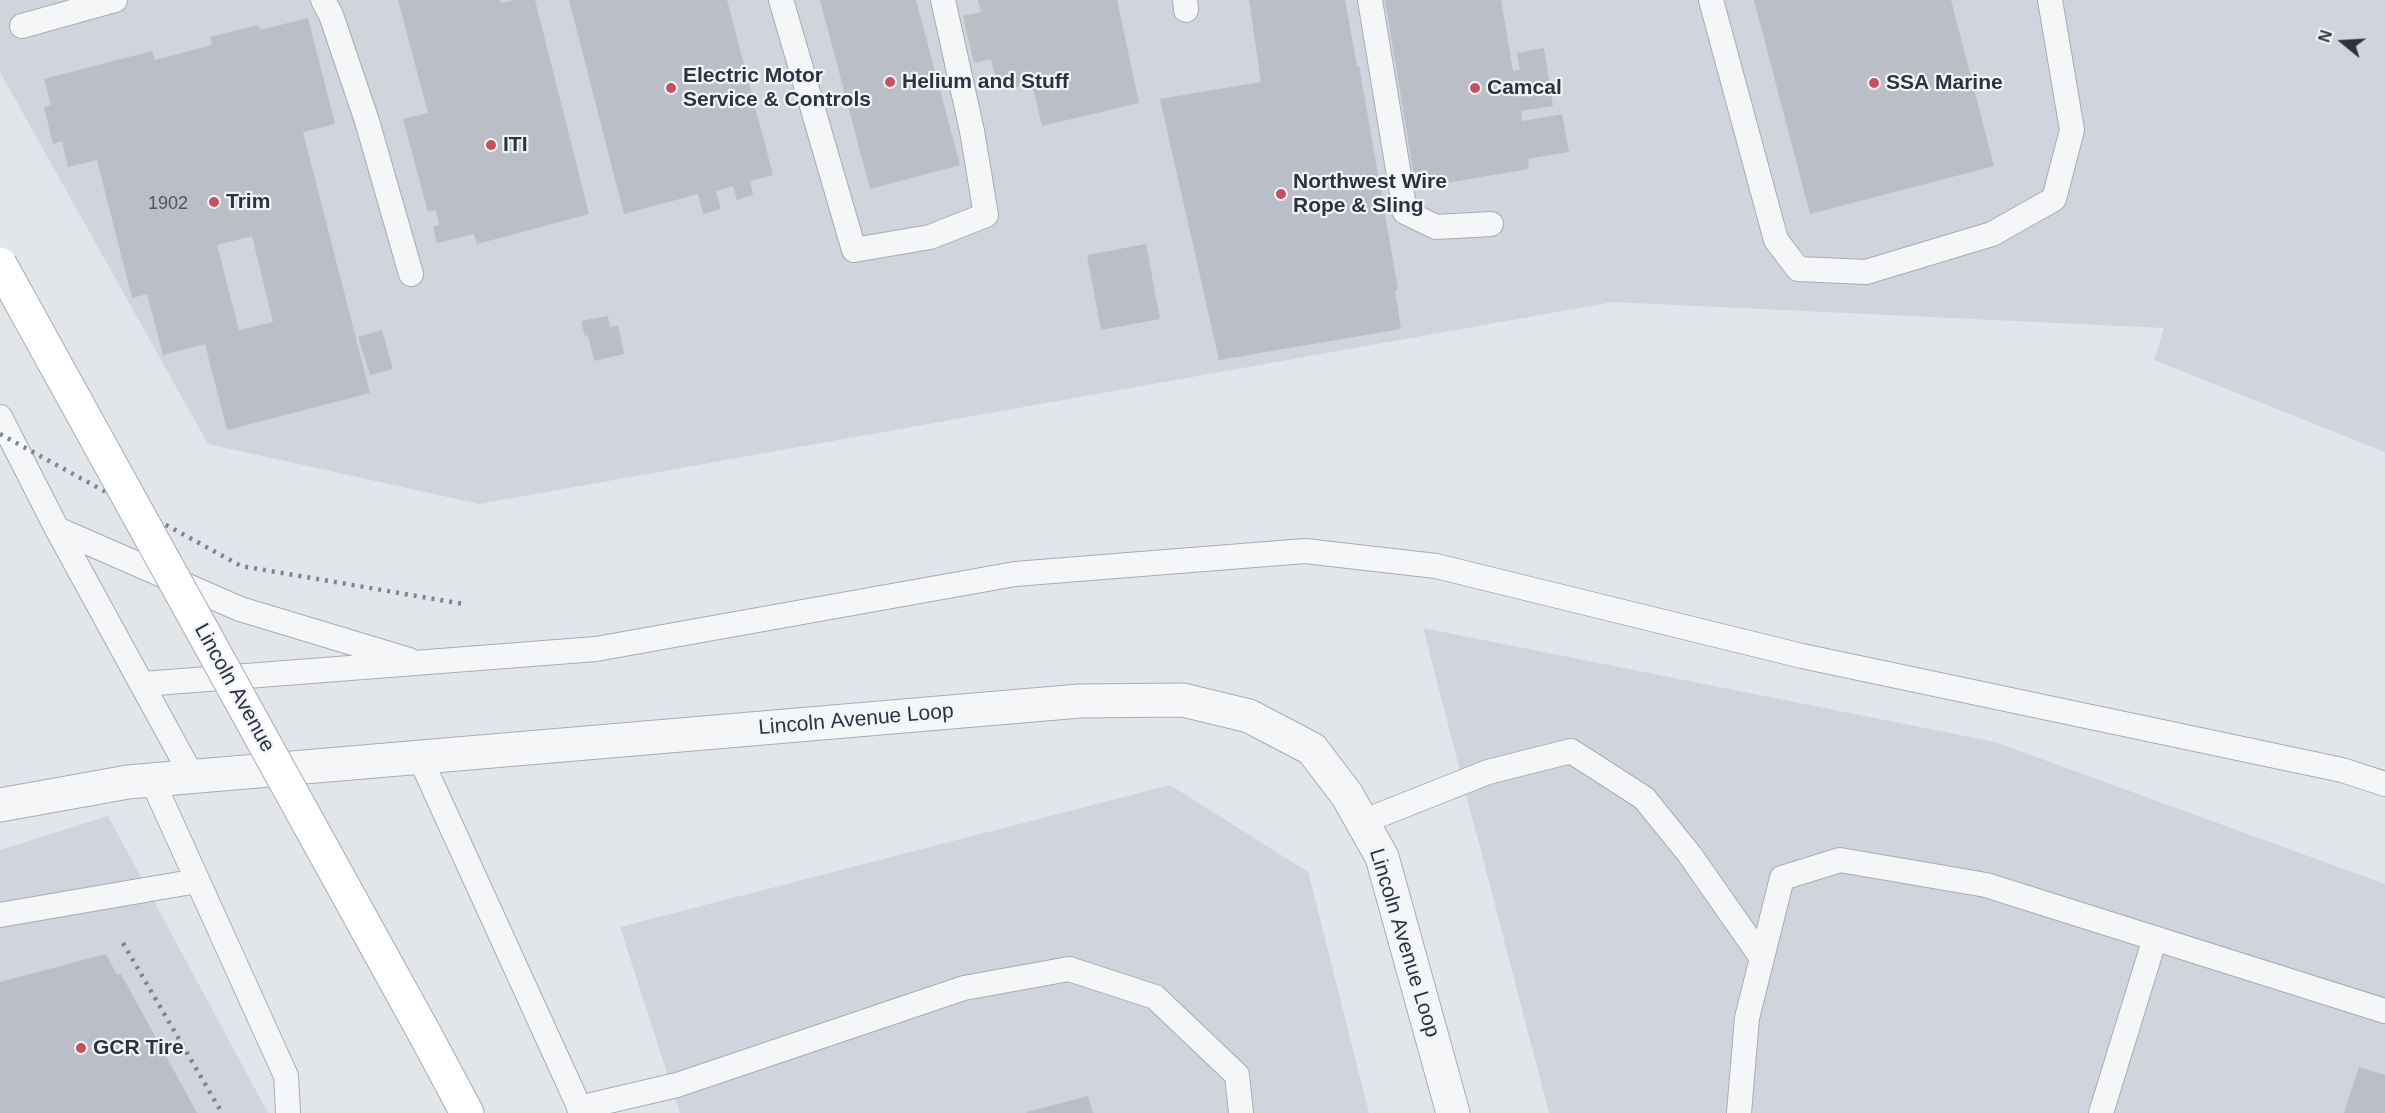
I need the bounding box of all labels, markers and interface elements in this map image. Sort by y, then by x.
north arrow [2313,12,2373,72]
text: N [2316,28,2335,44]
place label: Electric Motor Service & Controls [683,63,871,113]
place label: Helium and Stuff [902,69,1069,95]
place label: SSA Marine [1886,70,2003,96]
marker: Helium and Stuff [883,75,897,89]
place label: Camcal [1487,75,1562,101]
marker: SSA Marine [1867,76,1881,90]
marker: Electric Motor Service & Controls [664,81,678,95]
marker: Camcal [1468,81,1482,95]
place label: ITI [503,132,527,158]
marker: ITI [484,138,498,152]
place label: Northwest Wire Rope & Sling [1293,169,1447,219]
marker: Northwest Wire Rope & Sling [1274,187,1288,201]
place label: Trim [226,189,270,215]
house number: 1902 [148,193,188,215]
marker: Trim [207,195,221,209]
street label: Lincoln Avenue [188,619,280,757]
street label: Lincoln Avenue Loop [757,699,955,741]
street label: Lincoln Avenue Loop [1363,846,1445,1040]
place label: GCR Tire [93,1035,184,1061]
marker: GCR Tire [74,1041,88,1055]

